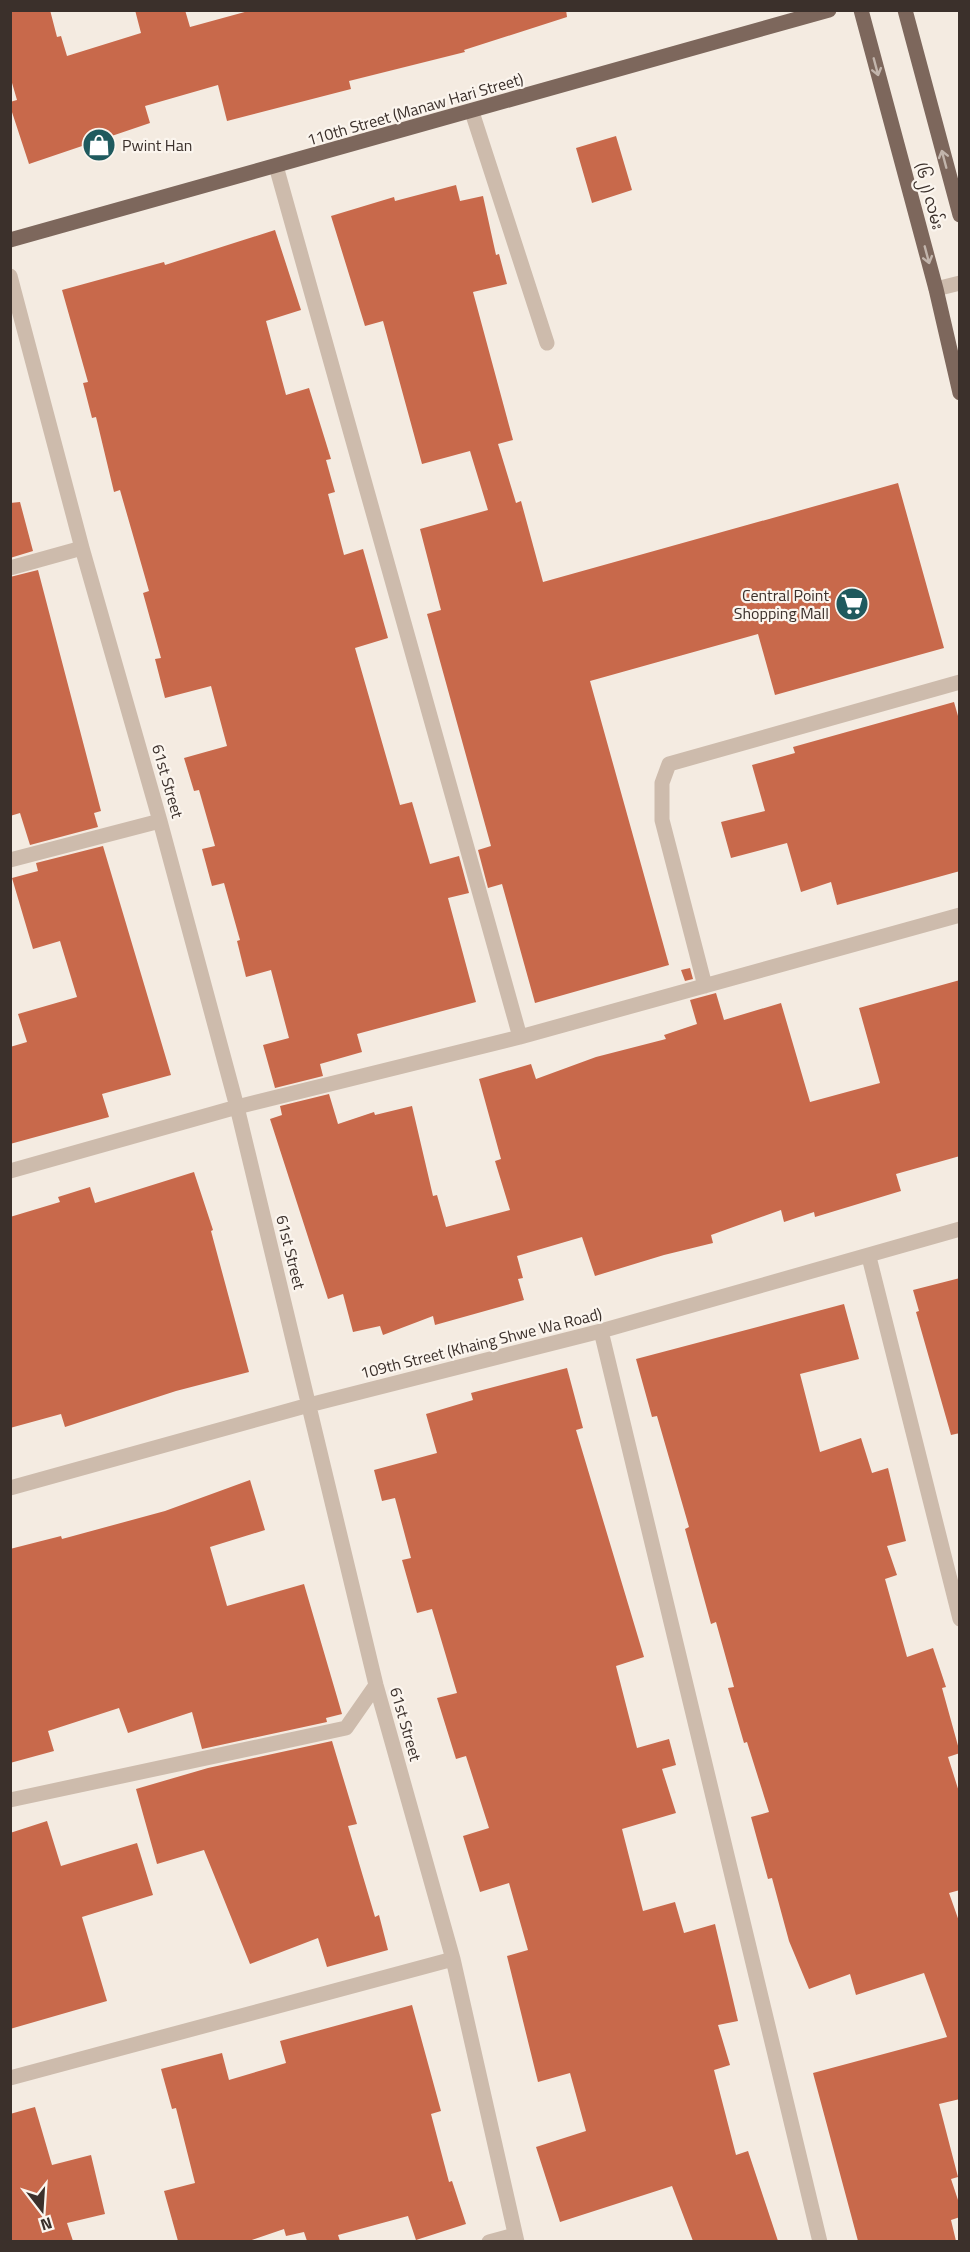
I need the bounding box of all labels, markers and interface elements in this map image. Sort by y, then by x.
one-way arrow [871,57,882,76]
street label: 110th Street (Manaw Hari Street) [304,67,526,151]
shop icon: Pwint Han [81,127,117,163]
place label: Pwint Han [122,133,192,157]
one-way arrow [938,150,950,169]
street label: (၆၂) လမ်း [908,160,950,233]
one-way arrow [922,245,933,264]
place label: Central Point Shopping Mall [734,583,829,625]
supermarket icon: Central Point Shopping Mall [834,586,870,622]
street label: 61st Street [146,741,190,821]
street label: 61st Street [270,1212,312,1292]
street label: 109th Street (Khaing Shwe Wa Road) [358,1301,604,1385]
street label: 61st Street [384,1684,428,1764]
north arrow [12,2180,72,2240]
text: N [38,2211,55,2237]

